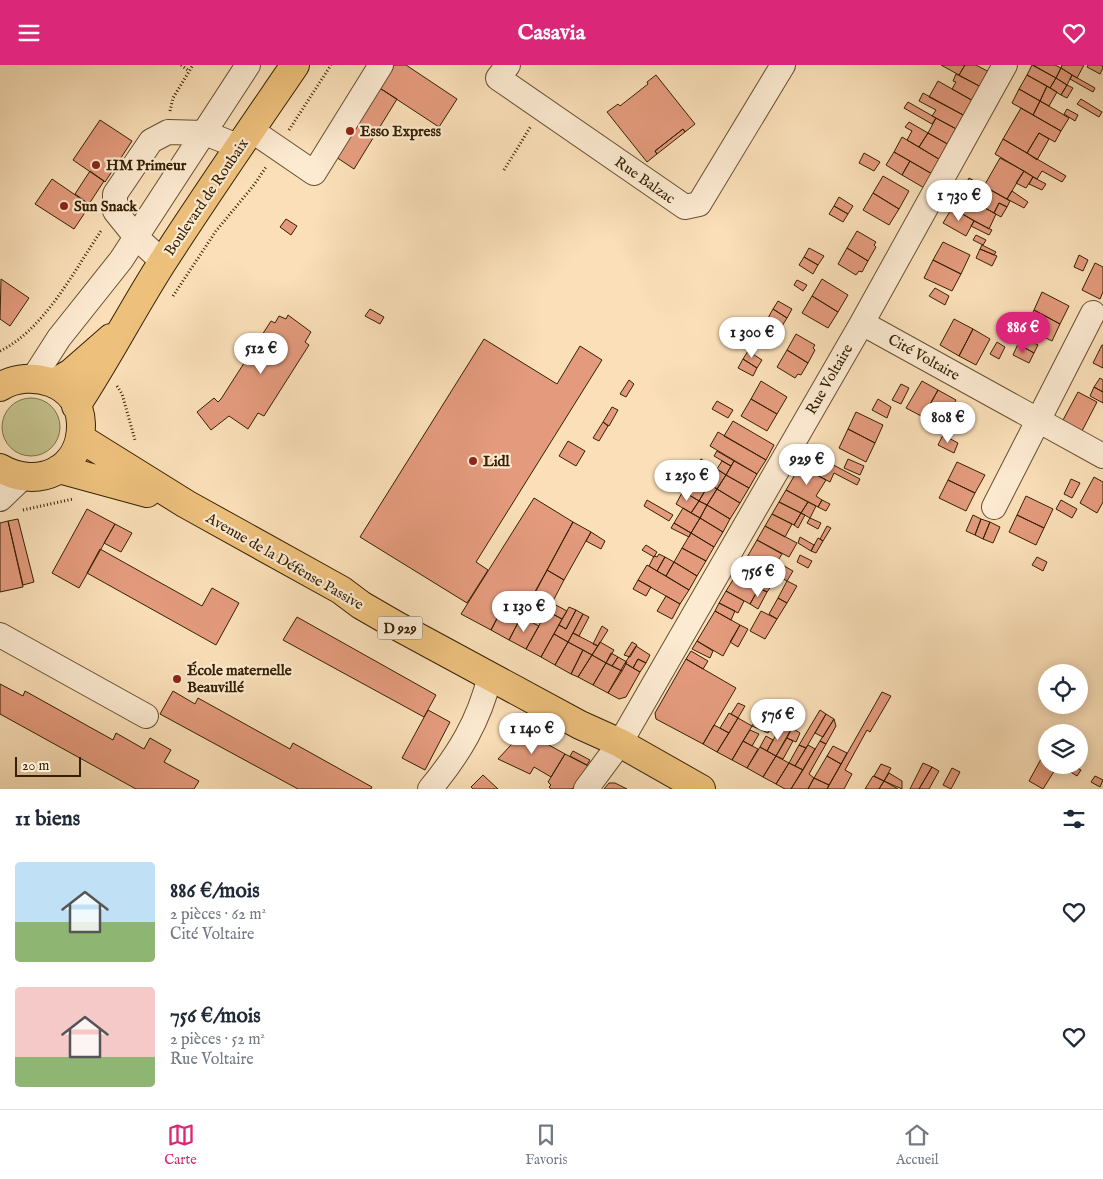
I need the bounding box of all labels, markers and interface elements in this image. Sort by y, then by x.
icon: menu [15,19,43,47]
text: Casavia [518,19,585,47]
icon: heart [1060,19,1088,47]
place label: Esso Express [360,122,442,141]
marker: Esso Express [344,125,356,137]
street label: Boulevard de Roubaix [160,134,253,260]
street label: Rue Balzac [611,153,679,208]
place label: HM Primeur [106,156,187,175]
marker: HM Primeur [90,159,102,171]
pin: 1 730 € [913,179,1005,222]
text: 1 730 € [937,186,981,206]
place label: Sun Snack [74,197,138,216]
marker: Sun Snack [58,200,70,212]
pin: 886 € [988,311,1058,354]
pin: 1 300 € [706,317,798,359]
text: 886 € [1007,318,1039,338]
text: 1 300 € [730,323,774,343]
street label: Cité Voltaire [885,330,963,385]
pin: 512 € [226,333,296,375]
text: 512 € [245,339,277,359]
street label: Rue Voltaire [802,340,857,418]
pin: 808 € [913,401,983,444]
text: 808 € [931,408,965,428]
pin: 929 € [772,443,842,486]
text: 929 € [790,450,824,470]
place label: Lidl [483,452,511,471]
marker: Lidl [467,455,479,467]
pin: 1 250 € [641,459,733,502]
text: 1 250 € [665,466,709,486]
street label: Avenue de la Défense Passive [202,508,367,614]
pin: 756 € [723,555,793,598]
text: 756 € [742,562,774,582]
pin: 1 130 € [478,591,570,633]
text: 1 130 € [503,597,545,617]
road number: D 929 [378,617,422,639]
place label: École maternelle Beauvillé [187,661,292,697]
map controls [1038,664,1088,774]
button: locate [1038,664,1088,714]
marker: École maternelle Beauvillé [171,673,183,685]
pin: 576 € [743,699,813,741]
text: 576 € [762,705,794,725]
pin: 1 140 € [486,713,578,755]
text: 1 140 € [510,719,554,739]
button: layers [1038,724,1088,774]
scale bar [15,754,81,777]
text: 20 m [22,757,49,775]
icon: filters [1060,805,1088,833]
text: 11 biens [15,806,80,833]
text: 886 €/mois [170,878,260,905]
icon: home [55,882,115,942]
icon: heart [1060,898,1088,926]
text: 2 pièces · 62 m² [170,905,266,925]
text: Cité Voltaire [170,925,254,945]
text: 756 €/mois [170,1003,261,1030]
icon: home [55,1007,115,1067]
icon: heart [1060,1023,1088,1051]
text: 2 pièces · 52 m² [170,1030,265,1050]
text: Rue Voltaire [170,1050,254,1070]
tab: Carte [164,1121,197,1169]
tab: Favoris [525,1121,567,1169]
tab: Accueil [896,1121,939,1169]

